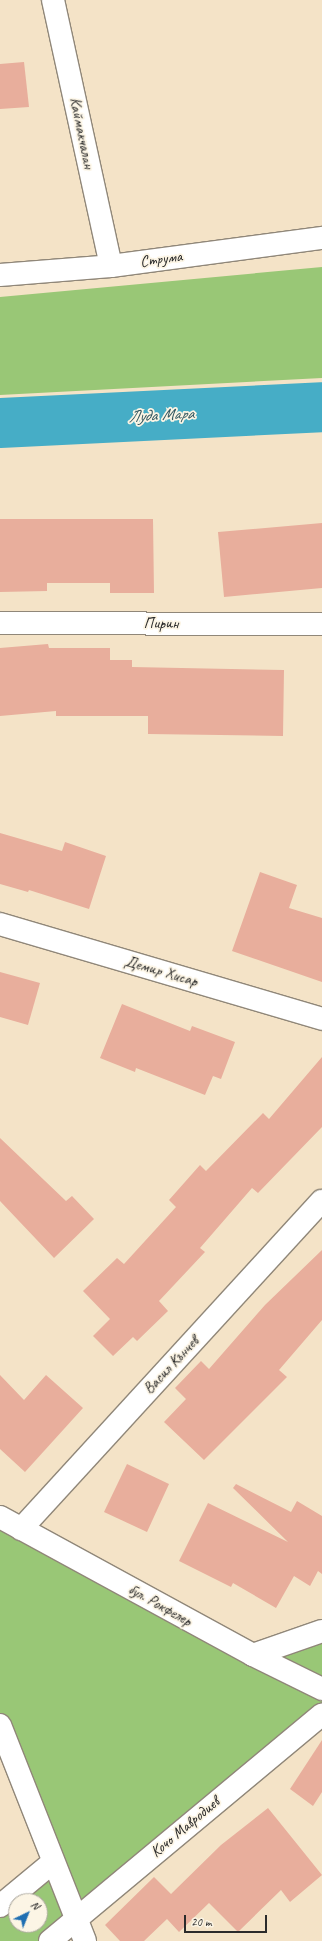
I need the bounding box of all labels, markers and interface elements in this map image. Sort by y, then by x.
street label: Каймакчалан [65,96,99,170]
street label: Струма [139,247,183,271]
water label: Луда Мара [128,403,194,427]
street label: Пирин [144,613,178,633]
street label: Демир Хисар [123,952,199,990]
street label: Васил Кънчев [139,1332,203,1398]
street label: бул. Рокфелер [125,1580,195,1630]
street label: Кочо Мавродиев [147,1793,223,1861]
north arrow [8,1893,48,1933]
text: N [28,1898,43,1912]
scale bar [186,1907,269,1933]
text: 20 m [191,1914,211,1930]

